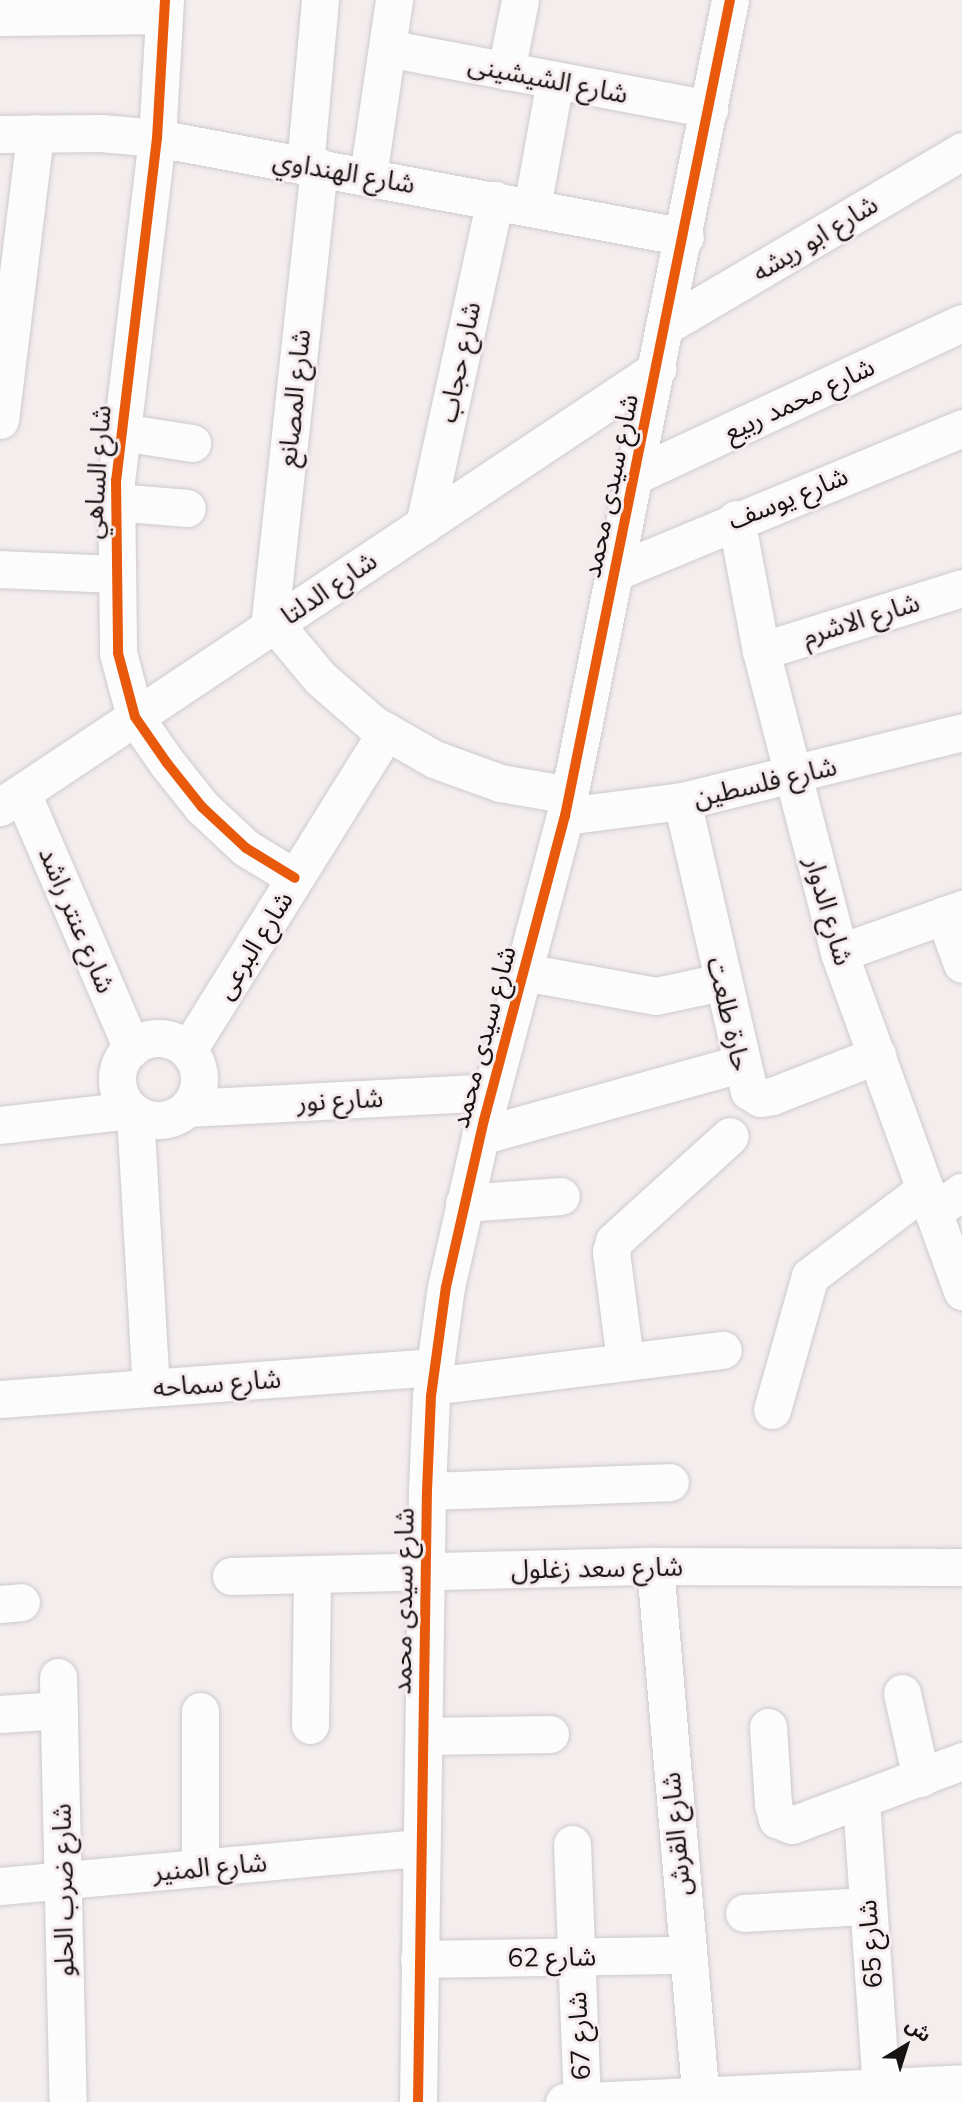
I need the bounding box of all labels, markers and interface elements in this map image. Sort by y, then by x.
street label: شارع الشيشينى [465,48,631,110]
street label: شارع الهنداوي [270,144,418,200]
street label: شارع ابو ريشه [747,188,883,288]
street label: شارع حجاب [431,299,487,425]
street label: شارع المصانع [271,328,317,468]
street label: شارع محمد ربيع [719,351,879,447]
street label: شارع سيدى محمد [575,391,645,581]
street label: شارع الساهي [77,404,117,540]
street label: شارع يوسف [724,460,852,536]
street label: شارع الدلتا [275,545,383,631]
street label: شارع الاشرم [799,586,923,652]
street label: شارع فلسطين [690,750,840,814]
street label: شارع عنتر راشد [32,842,122,998]
street label: شارع الدوار [799,853,859,969]
street label: شارع البرعى [209,885,299,1005]
street label: شارع سيدى محمد [444,943,522,1131]
street label: حارة طلعت [701,954,757,1074]
street label: شارع نور [296,1082,384,1118]
street label: شارع سماحه [152,1363,282,1403]
street label: شارع سيدى محمد [386,1507,420,1695]
street label: شارع سعد زغلول [511,1551,683,1585]
street label: شارع القرش [655,1771,697,1897]
street label: شارع ضرب الحلو [46,1803,80,1977]
street label: شارع المنير [152,1846,268,1888]
street label: شارع 65 [851,1899,889,1989]
street label: شارع 62 [507,1941,597,1973]
street label: شارع 67 [561,1991,597,2081]
north arrow [871,2011,941,2081]
text: ش [901,2012,937,2047]

